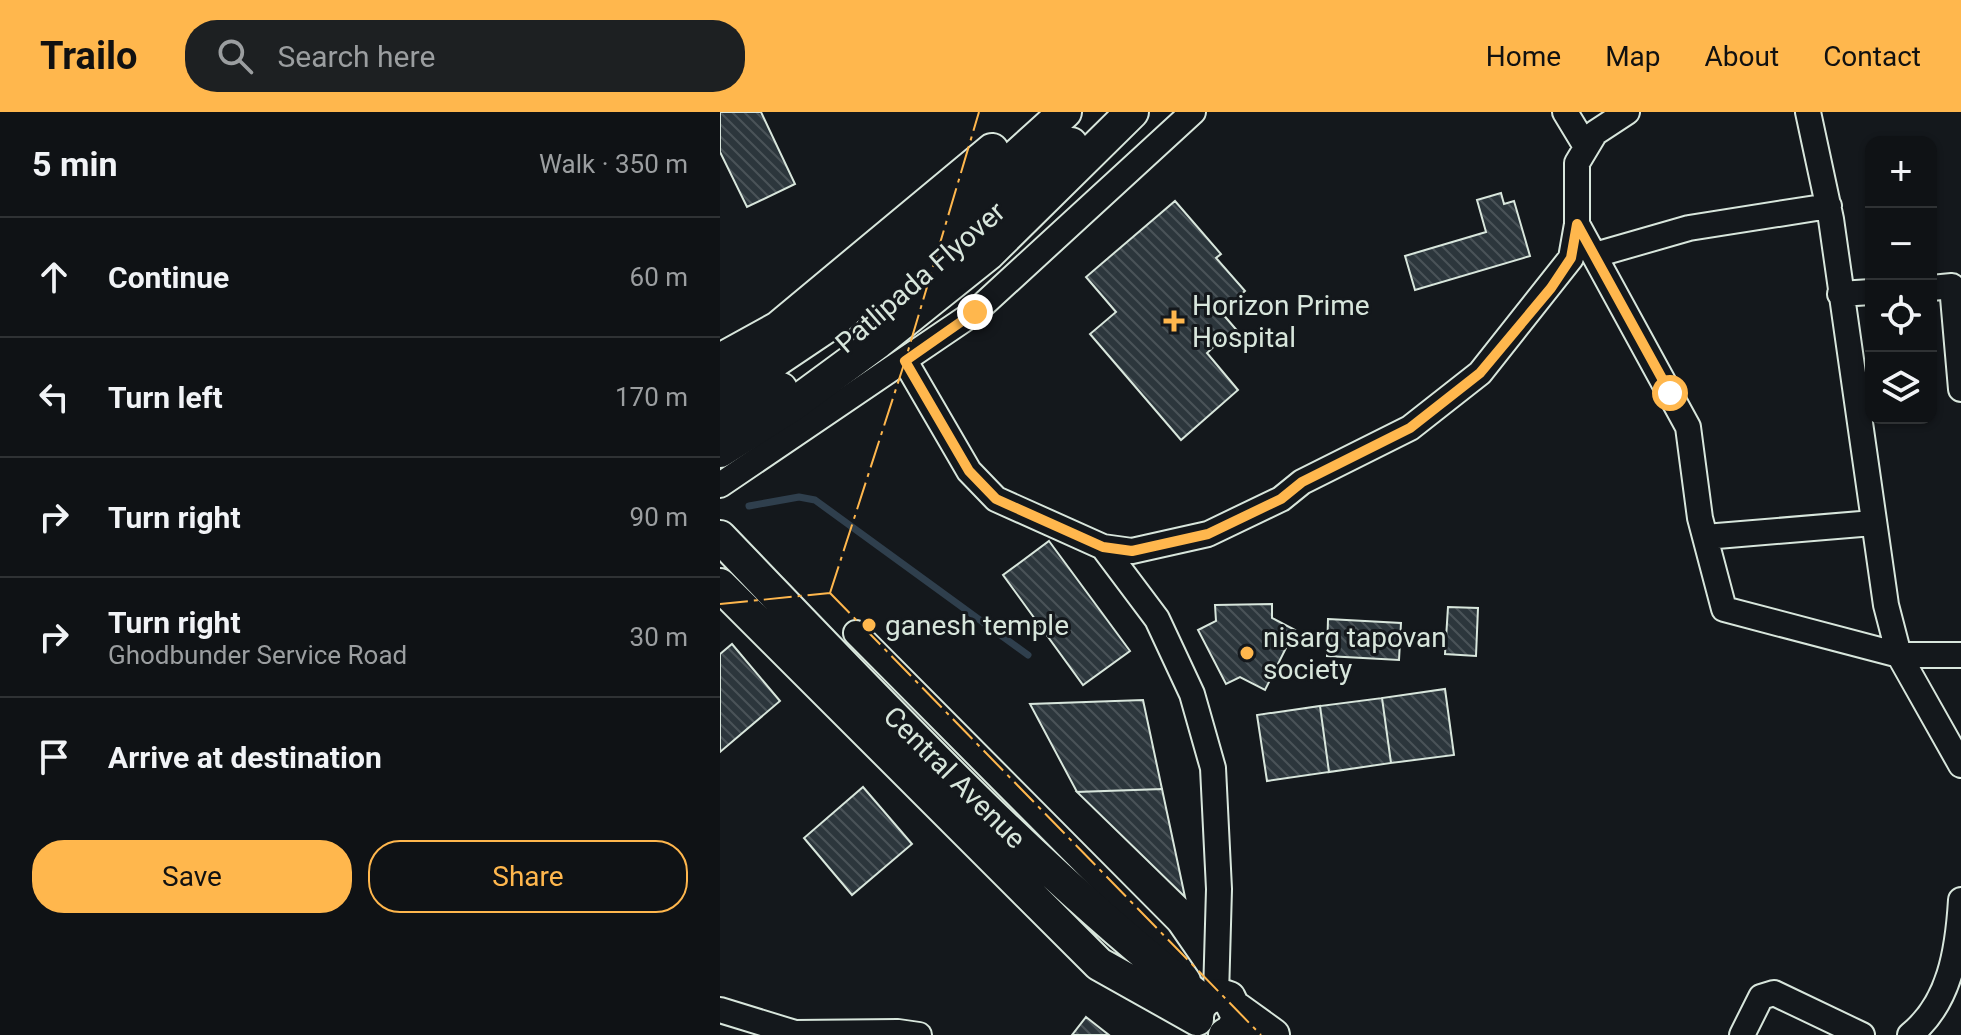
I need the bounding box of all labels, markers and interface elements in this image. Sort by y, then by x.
search box [185,20,745,92]
text: Trailo [40,34,137,78]
icon: search [213,34,257,78]
text: Search here [277,39,435,74]
text: Home [1486,40,1561,73]
text: Map [1605,40,1661,73]
text: About [1705,40,1779,73]
text: Contact [1823,40,1921,73]
map controls [1865,136,1937,424]
button: + [1865,136,1937,208]
text: 5 min [32,144,117,184]
text: Walk · 350 m [539,149,688,179]
street label: Patlipada Flyover [829,195,1012,360]
button: − [1865,208,1937,280]
icon: ahead [32,255,76,299]
text: Continue [108,260,229,295]
text: 60 m [630,262,688,292]
button: locate [1865,280,1937,352]
place label: Horizon Prime Hospital [1192,289,1370,354]
route end [957,294,993,330]
marker: Horizon Prime Hospital [1163,310,1185,332]
button: layers [1865,352,1937,424]
icon: left [32,375,76,419]
route start [1652,375,1688,411]
text: Turn left [108,380,223,415]
text: 170 m [615,382,688,412]
icon: right [32,495,76,539]
text: Turn right [108,500,241,535]
text: 90 m [630,502,688,532]
text: Turn right [108,605,241,640]
place label: ganesh temple [885,609,1069,642]
icon: right [32,615,76,659]
marker: ganesh temple [860,616,878,634]
place label: nisarg tapovan society [1263,621,1447,686]
text: 30 m [630,622,688,652]
text: Ghodbunder Service Road [108,640,407,670]
marker: nisarg tapovan society [1238,644,1256,662]
street label: Central Avenue [877,700,1032,855]
icon: arrive [32,735,76,779]
text: Arrive at destination [108,740,382,775]
button: Save [32,840,352,913]
button: Share [368,840,688,913]

